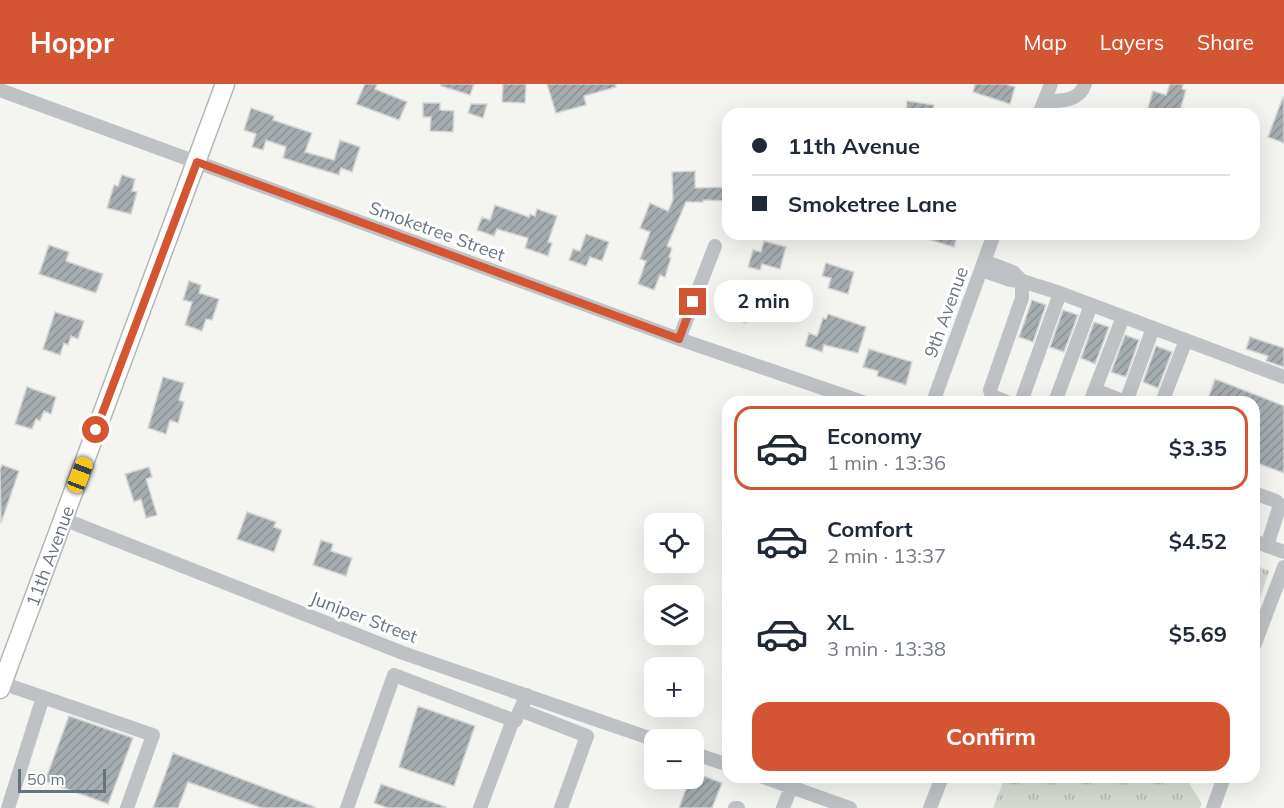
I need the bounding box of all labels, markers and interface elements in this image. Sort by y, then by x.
text: Hoppr [30,25,114,60]
text: Map [1024,29,1067,55]
text: Layers [1100,29,1164,55]
text: Share [1197,29,1254,55]
text: 11th Avenue [788,132,920,160]
text: Smoketree Lane [788,190,957,218]
street label: Smoketree Street [366,196,508,266]
street label: 9th Avenue [919,263,973,361]
callout: 2 min [714,281,813,323]
route end [679,288,706,315]
text: 2 min [737,288,790,313]
route start [82,416,109,443]
icon: car [755,421,809,475]
text: Economy [827,422,922,450]
text: $3.35 [1169,434,1227,462]
text: 1 min · 13:36 [827,450,946,475]
car [65,455,95,495]
street label: 11th Avenue [20,502,79,610]
map controls [644,513,704,789]
button: locate [644,513,704,573]
icon: car [755,514,809,568]
text: Comfort [827,515,913,543]
text: $4.52 [1169,527,1227,555]
text: 2 min · 13:37 [827,543,946,568]
button: layers [644,585,704,645]
street label: Juniper Street [307,586,421,648]
icon: car [755,607,809,661]
text: XL [827,608,854,636]
text: $5.69 [1169,620,1227,648]
text: 3 min · 13:38 [827,636,946,661]
button: + [644,657,704,717]
button: Confirm [752,702,1230,771]
button: − [644,729,704,789]
scale bar [18,766,106,794]
text: 50 m [27,769,64,789]

